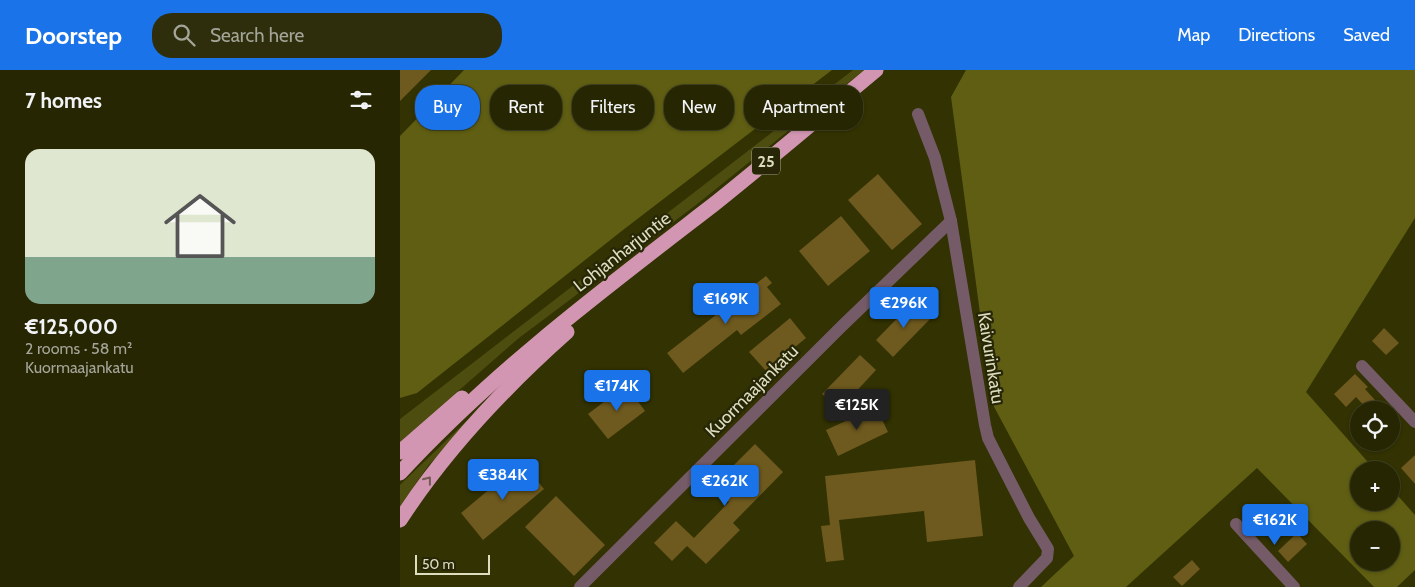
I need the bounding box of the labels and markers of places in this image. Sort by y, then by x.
pin: €169K [691,282,761,325]
pin: €296K [869,286,939,329]
pin: €174K [582,370,652,412]
pin: €125K [822,388,892,431]
pin: €384K [468,458,538,501]
pin: €262K [690,464,760,507]
pin: €162K [1240,504,1310,546]

